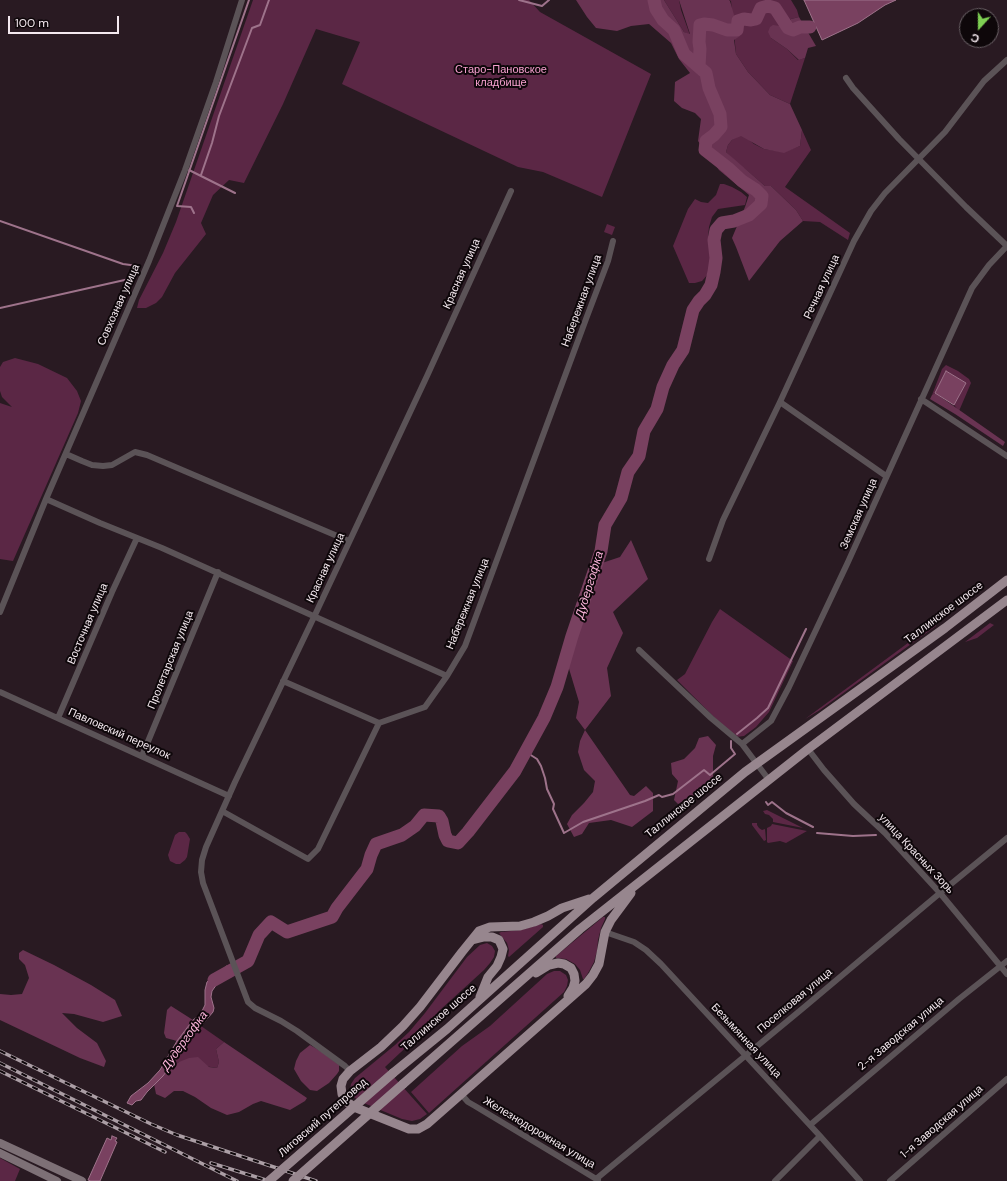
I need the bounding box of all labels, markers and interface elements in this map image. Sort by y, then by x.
scale bar [10,8,121,34]
north arrow [959,8,999,48]
text: 100 m [15,15,49,31]
text: С [969,30,981,46]
park label: Старо-Пановское кладбище [455,63,547,89]
street label: Красная улица [441,237,483,311]
street label: Набережная улица [559,253,605,349]
street label: Речная улица [801,253,843,321]
street label: Совхозная улица [95,262,143,348]
street label: Земская улица [837,477,881,551]
street label: Красная улица [304,531,348,605]
water label: Дудергофка [573,550,607,620]
street label: Набережная улица [444,556,492,652]
street label: Таллинское шоссе [902,579,986,647]
street label: Восточная улица [65,581,111,667]
street label: Пролетарская улица [145,609,197,711]
street label: Павловский переулок [66,706,172,762]
street label: Таллинское шоссе [643,771,725,841]
street label: улица Красных Зорь [876,811,956,897]
street label: Поселковая улица [755,966,835,1036]
street label: Таллинское шоссе [399,982,479,1054]
street label: 2-я Заводская улица [855,994,947,1074]
street label: Безымянная улица [708,1001,784,1081]
water label: Дудергофка [159,1009,211,1073]
street label: Лиговский путепровод [276,1076,370,1160]
street label: 1-я Заводская улица [898,1083,986,1161]
street label: Железнодорожная улица [481,1094,597,1172]

